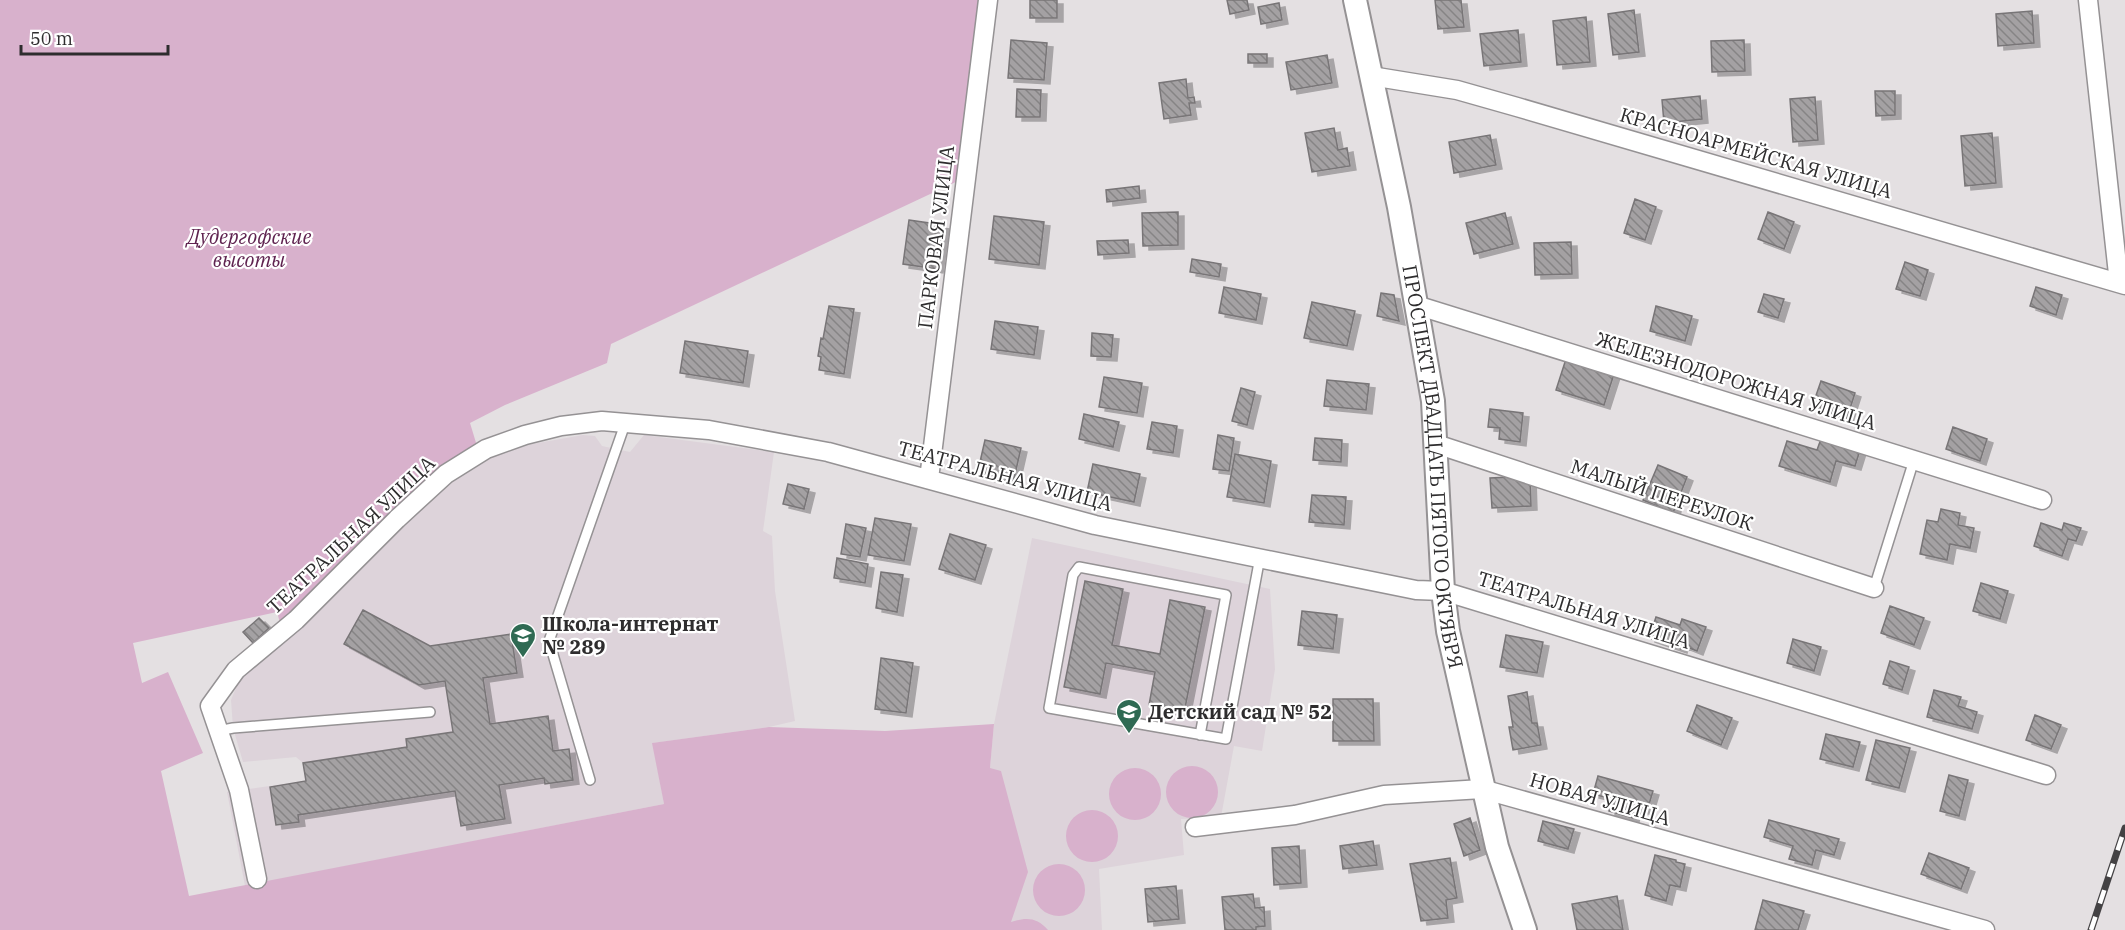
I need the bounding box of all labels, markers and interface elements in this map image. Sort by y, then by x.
scale bar [21,18,168,56]
text: 50 m [30,27,73,50]
street label: КРАСНОАРМЕЙСКАЯ УЛИЦА [1617,101,1896,204]
street label: ПАРКОВАЯ УЛИЦА [911,143,960,330]
park label: Дудергофские высоты [185,223,311,273]
street label: ПРОСПЕКТ ДВАДЦАТЬ ПЯТОГО ОКТЯБРЯ [1396,263,1470,671]
street label: ЖЕЛЕЗНОДОРОЖНАЯ УЛИЦА [1593,325,1880,436]
street label: ТЕАТРАЛЬНАЯ УЛИЦА [895,434,1116,517]
street label: ТЕАТРАЛЬНАЯ УЛИЦА [261,449,441,620]
street label: МАЛЫЙ ПЕРЕУЛОК [1567,452,1757,537]
street label: ТЕАТРАЛЬНАЯ УЛИЦА [1475,564,1694,655]
place label: Школа-интернат № 289 [542,610,719,660]
school or university icon: Школа-интернат № 289 [508,621,538,659]
school or university icon: Детский сад № 52 [1114,697,1144,735]
place label: Детский сад № 52 [1148,698,1332,725]
street label: НОВАЯ УЛИЦА [1527,766,1674,832]

